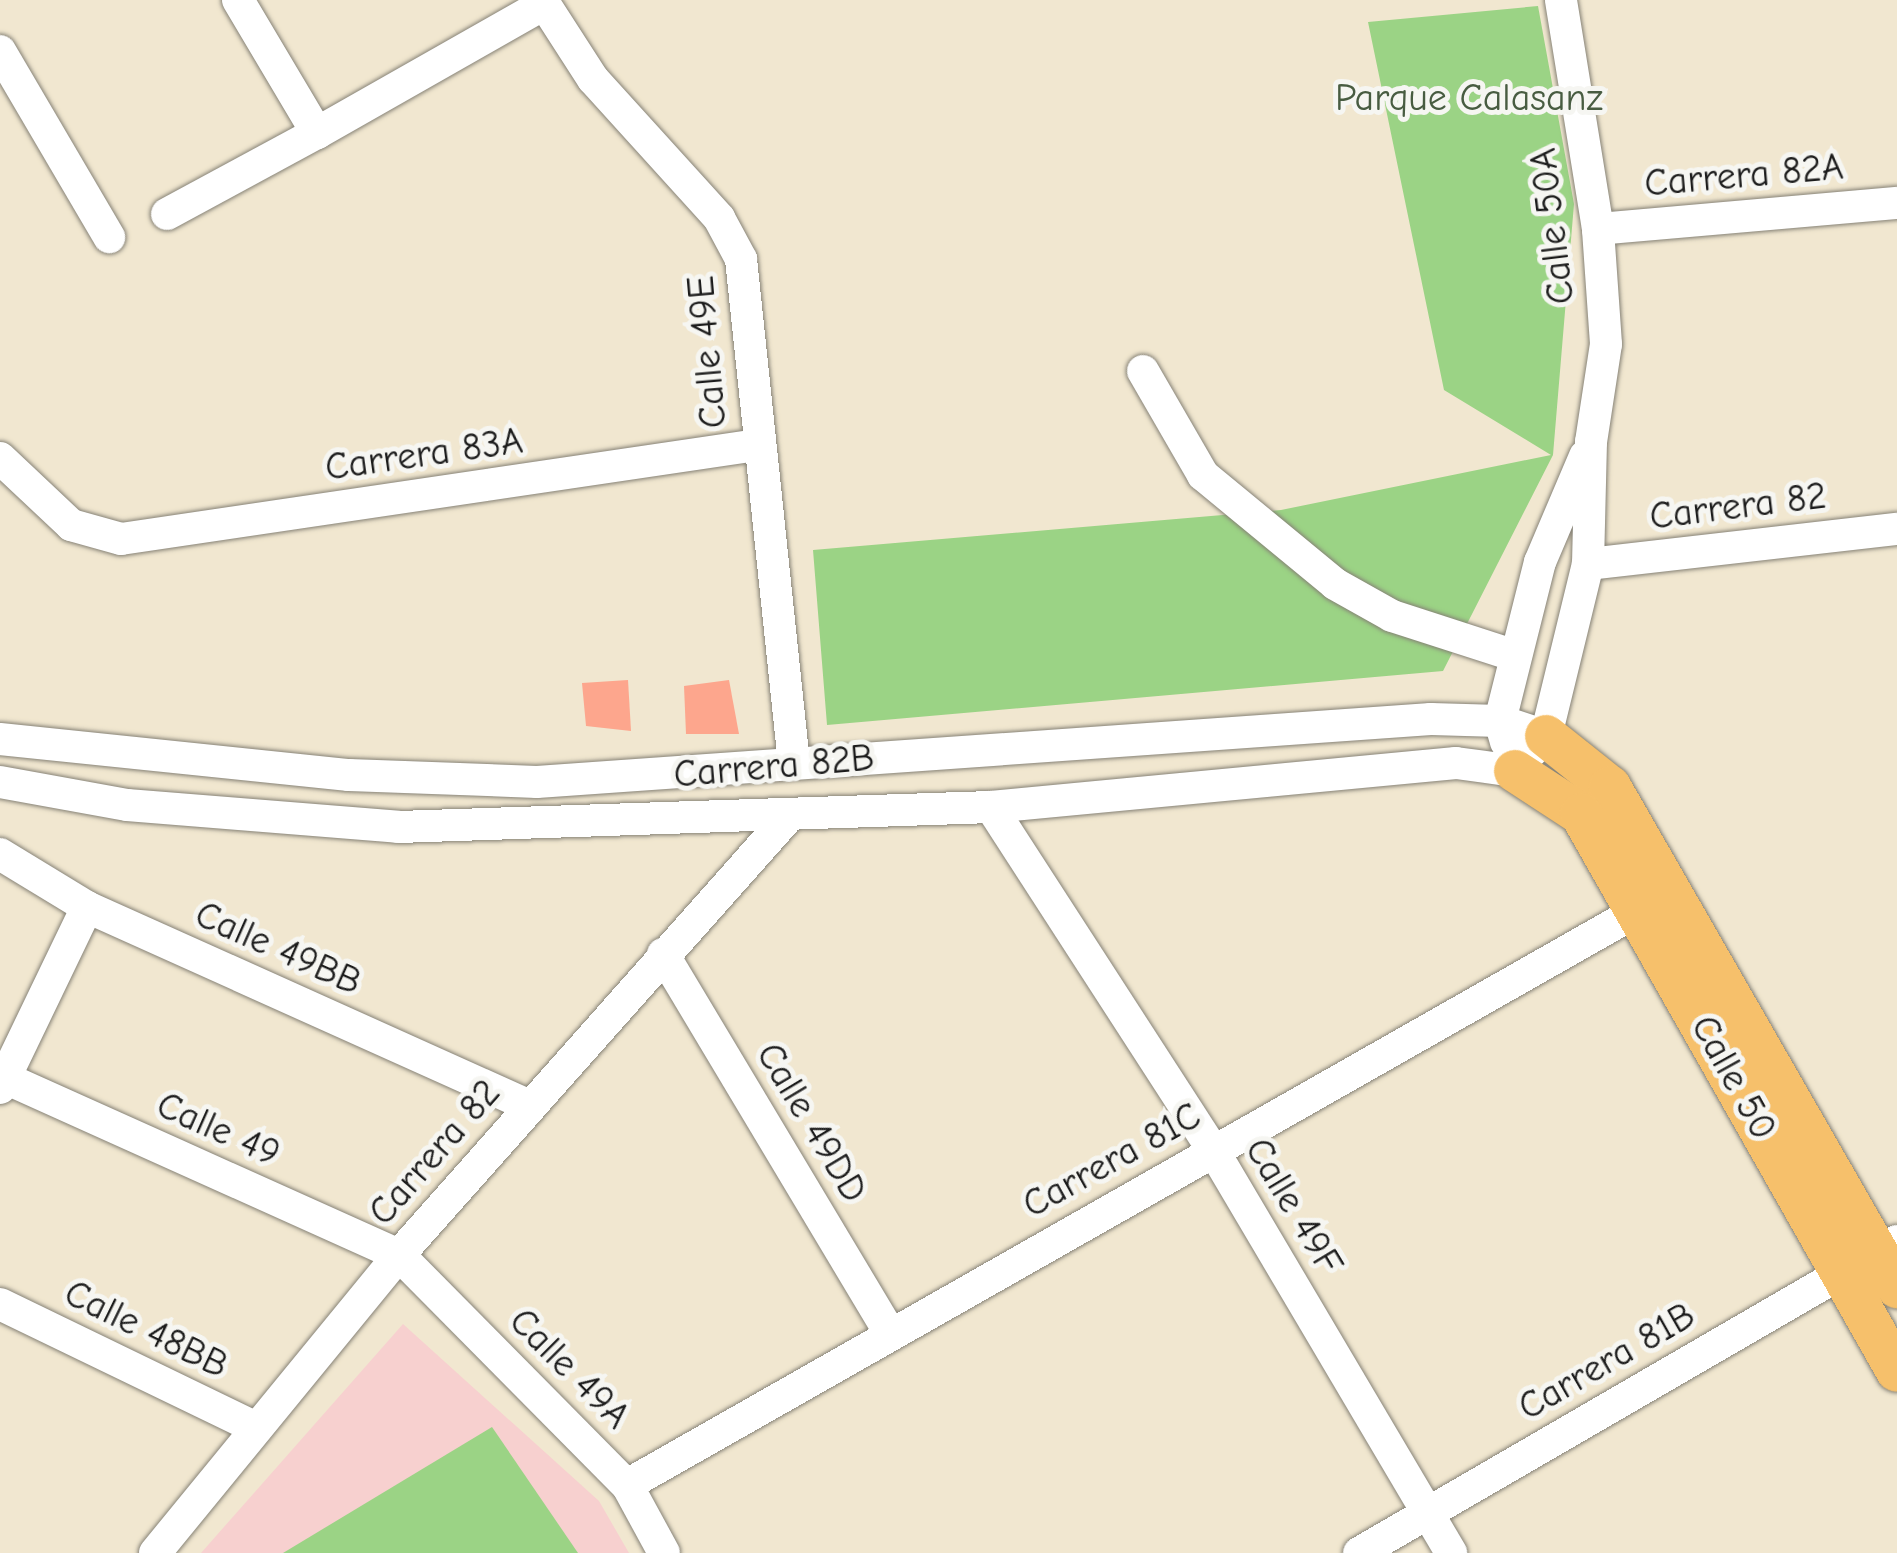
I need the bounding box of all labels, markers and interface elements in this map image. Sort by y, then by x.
park label: Parque Calasanz [1335,76,1603,122]
street label: Calle 50A [1521,145,1585,307]
street label: Carrera 82A [1643,145,1845,207]
street label: Calle 49E [679,274,737,430]
street label: Carrera 83A [322,419,526,491]
street label: Carrera 82 [1647,474,1829,540]
street label: Carrera 82B [672,736,876,798]
street label: Calle 49BB [188,892,368,1006]
street label: Calle 50 [1680,1008,1786,1148]
street label: Calle 49DD [746,1035,876,1211]
street label: Carrera 82 [360,1071,510,1235]
street label: Calle 49 [149,1083,287,1177]
street label: Carrera 81C [1015,1094,1209,1228]
street label: Calle 49F [1234,1130,1352,1284]
street label: Calle 48BB [57,1271,235,1389]
street label: Carrera 81B [1511,1293,1703,1431]
street label: Calle 49A [499,1299,639,1439]

